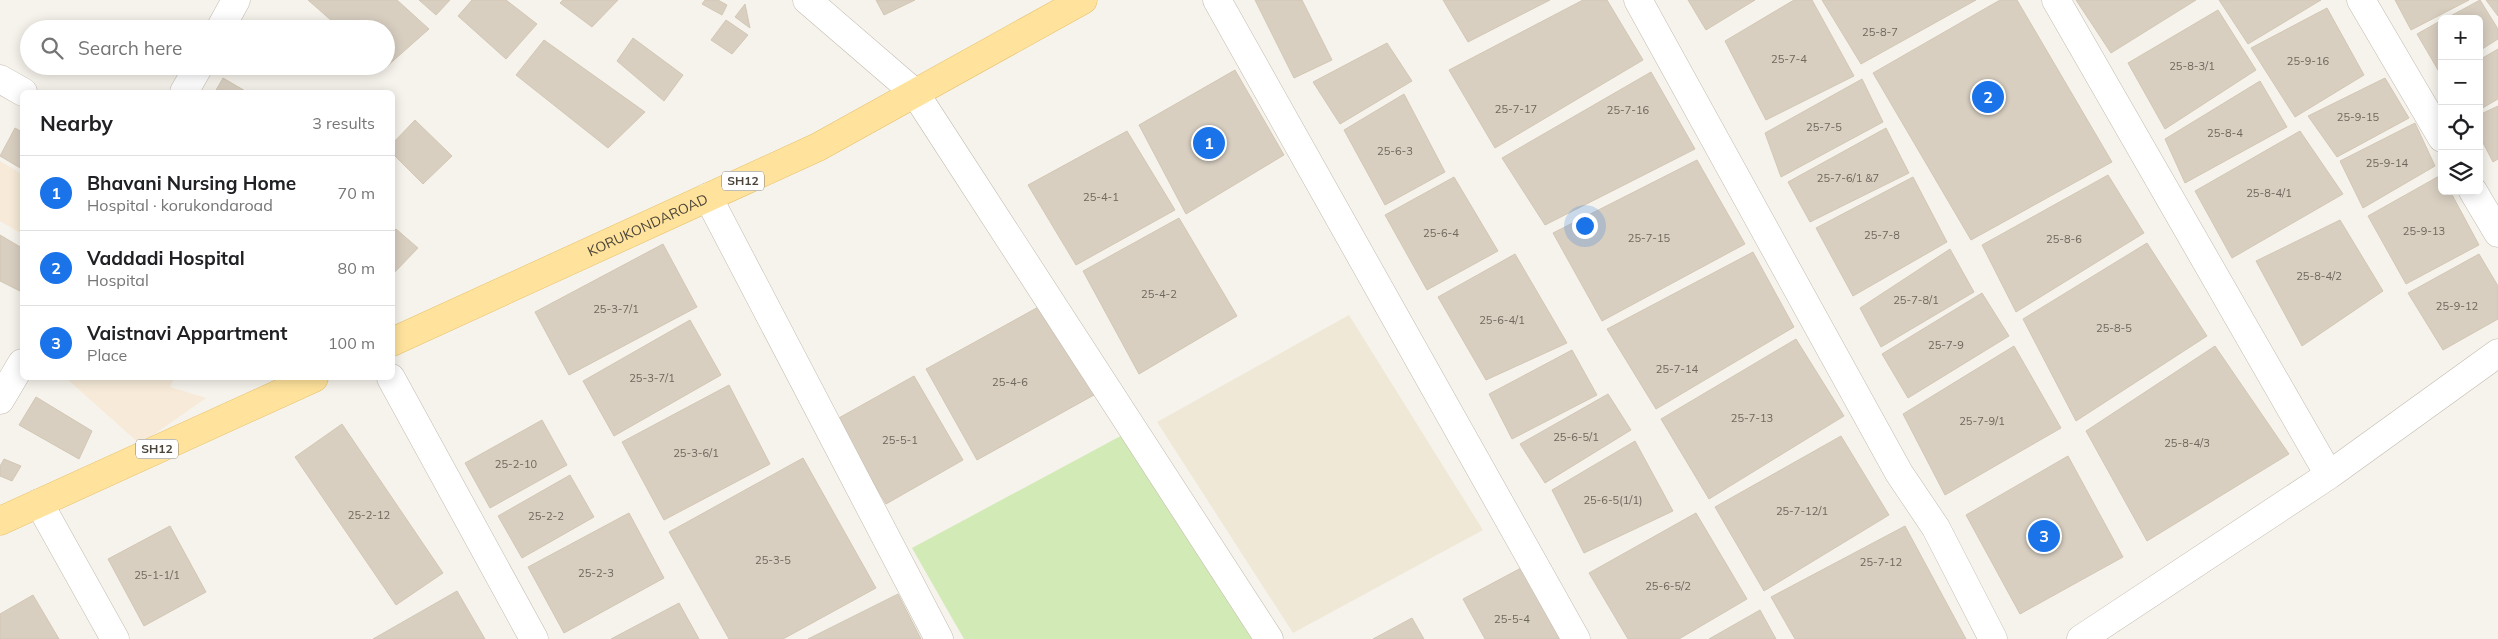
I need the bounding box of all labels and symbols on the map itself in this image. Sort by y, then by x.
house number: 25-8-7 [1862,25,1898,39]
house number: 25-7-4 [1771,52,1807,66]
house number: 25-9-16 [2287,54,2330,68]
house number: 25-8-3/1 [2169,59,2215,73]
pin: 2 [1972,78,2004,116]
house number: 25-7-17 [1495,102,1537,116]
house number: 25-7-16 [1607,103,1650,117]
house number: 25-9-15 [2337,110,2380,124]
house number: 25-7-5 [1806,120,1842,134]
pin: 1 [1193,124,1225,162]
house number: 25-8-4 [2207,126,2243,140]
house number: 25-6-3 [1377,144,1413,158]
house number: 25-9-14 [2366,156,2409,170]
house number: 25-7-6/1 &7 [1817,171,1879,185]
road number: SH12 [722,172,764,190]
house number: 25-8-4/1 [2246,186,2292,200]
street label: KORUKONDAROAD [584,190,711,260]
house number: 25-4-1 [1083,190,1119,204]
your location [1572,213,1598,239]
house number: 25-9-13 [2403,224,2445,238]
house number: 25-6-4 [1423,226,1459,240]
house number: 25-7-8 [1864,228,1900,242]
house number: 25-7-15 [1628,231,1671,245]
house number: 25-8-6 [2046,232,2082,246]
house number: 25-8-4/2 [2296,269,2342,283]
house number: 25-4-2 [1141,287,1177,301]
house number: 25-7-8/1 [1893,293,1939,307]
house number: 25-9-12 [2436,299,2479,313]
house number: 25-3-7/1 [593,302,639,316]
house number: 25-6-4/1 [1479,313,1525,327]
house number: 25-8-5 [2096,321,2132,335]
house number: 25-7-9 [1928,338,1964,352]
house number: 25-7-14 [1656,362,1699,376]
house number: 25-3-7/1 [629,371,675,385]
house number: 25-4-6 [992,375,1028,389]
house number: 25-7-13 [1731,411,1773,425]
house number: 25-7-9/1 [1959,414,2005,428]
house number: 25-6-5/1 [1553,430,1599,444]
house number: 25-5-1 [882,433,918,447]
house number: 25-8-4/3 [2164,436,2210,450]
road number: SH12 [136,439,178,458]
house number: 25-3-6/1 [673,446,719,460]
house number: 25-2-10 [495,457,538,471]
house number: 25-6-5(1/1) [1583,493,1643,507]
house number: 25-7-12/1 [1776,504,1828,518]
house number: 25-2-12 [348,508,391,522]
house number: 25-2-2 [528,509,564,523]
pin: 3 [2028,517,2060,555]
house number: 25-3-5 [755,553,791,567]
house number: 25-7-12 [1860,555,1903,569]
house number: 25-2-3 [578,566,614,580]
house number: 25-1-1/1 [134,568,180,582]
house number: 25-6-5/2 [1645,579,1691,593]
house number: 25-5-4 [1494,612,1530,626]

